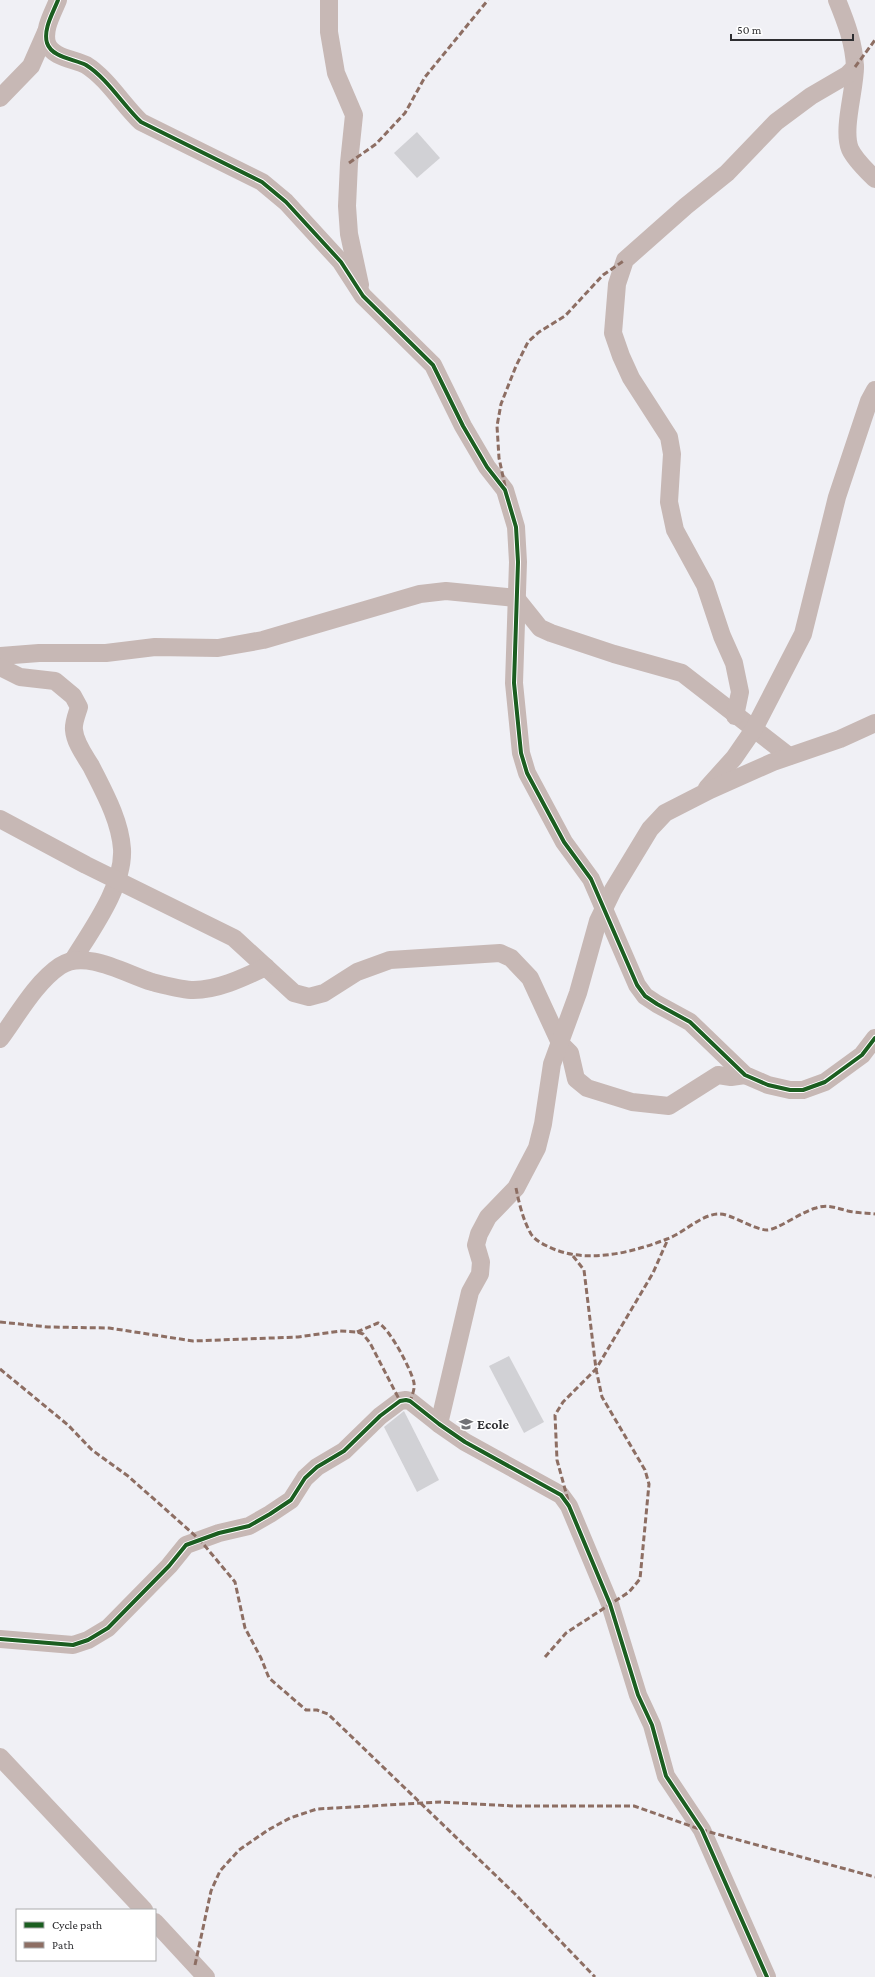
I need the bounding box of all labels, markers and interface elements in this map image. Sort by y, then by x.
scale bar [731,16,853,42]
text: 50 m [737,23,762,37]
school or university icon: Ecole [458,1416,474,1432]
place label: Ecole [477,1416,510,1432]
legend [16,1909,156,1961]
text: Cycle path [52,1918,103,1932]
text: Path [52,1938,74,1952]

